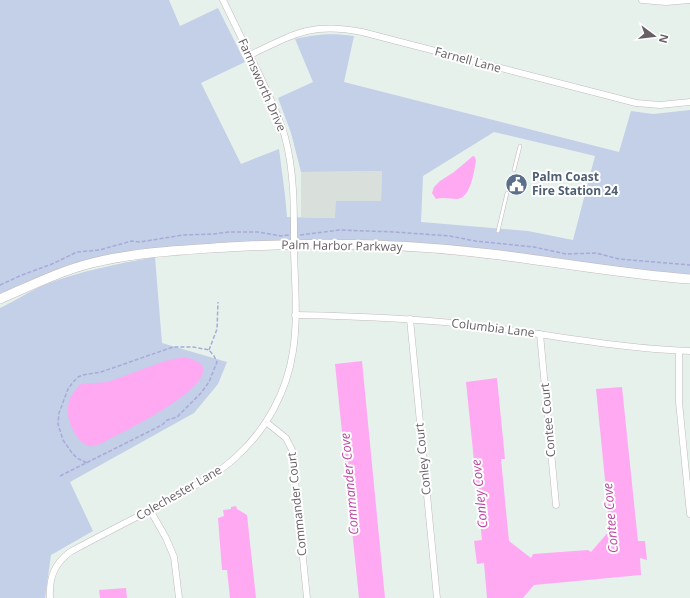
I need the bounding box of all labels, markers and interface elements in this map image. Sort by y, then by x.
north arrow [634,16,674,56]
text: N [656,32,673,45]
street label: Farmsworth Drive [234,36,291,134]
street label: Farnell Lane [433,42,503,77]
place label: Palm Coast Fire Station 24 [532,168,618,199]
public building icon: Palm Coast Fire Station 24 [503,171,529,197]
street label: Palm Harbor Parkway [281,236,404,255]
street label: Columbia Lane [451,314,536,341]
street label: Contee Court [536,382,559,458]
street label: Conley Court [410,422,435,496]
water label: Commander Cove [336,432,362,536]
street label: Commander Court [283,451,310,557]
water label: Conley Cove [466,458,492,529]
street label: Colechester Lane [133,461,225,524]
water label: Contee Cove [598,482,622,554]

